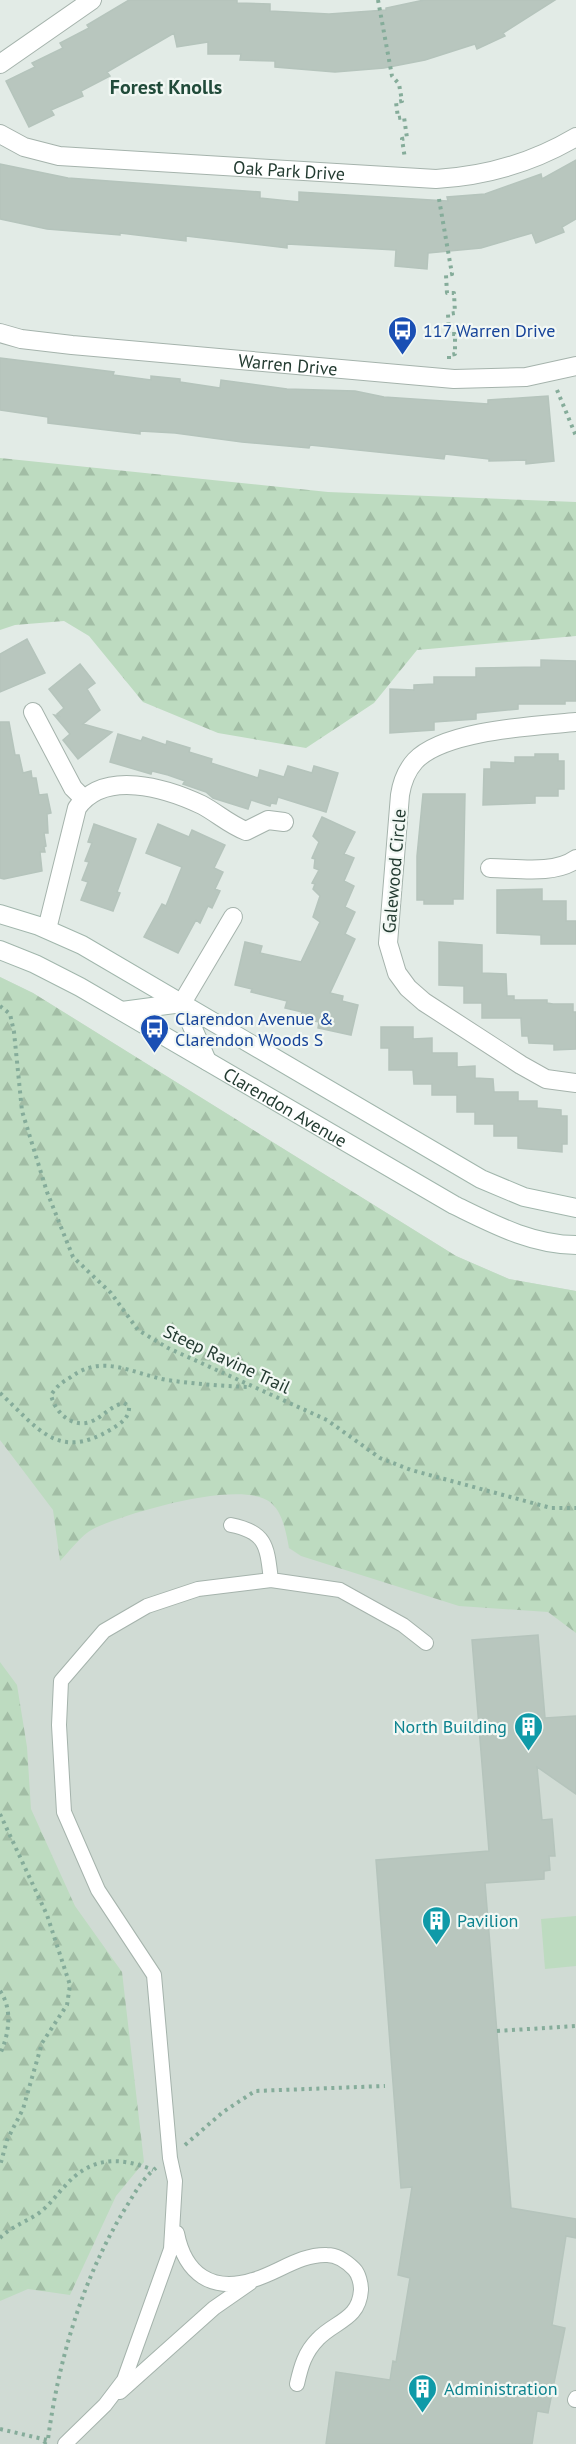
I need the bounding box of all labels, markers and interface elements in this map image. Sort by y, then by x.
district label: Forest Knolls [110,74,222,100]
street label: Oak Park Drive [233,155,346,185]
bus stop icon: 117 Warren Drive [386,314,418,356]
place label: 117 Warren Drive [423,319,555,342]
street label: Warren Drive [237,348,339,380]
street label: Galewood Circle [377,808,411,934]
place label: Clarendon Avenue & Clarendon Woods S [175,1007,334,1051]
bus stop icon: Clarendon Avenue & Clarendon Woods S [138,1012,170,1054]
street label: Clarendon Avenue [219,1062,351,1152]
street label: Steep Ravine Trail [160,1320,295,1399]
building icon: North Building [512,1710,544,1752]
place label: North Building [394,1715,507,1738]
building icon: Pavilion [420,1904,452,1946]
place label: Pavilion [457,1909,518,1932]
building icon: Administration [407,2372,439,2414]
place label: Administration [444,2377,557,2400]

